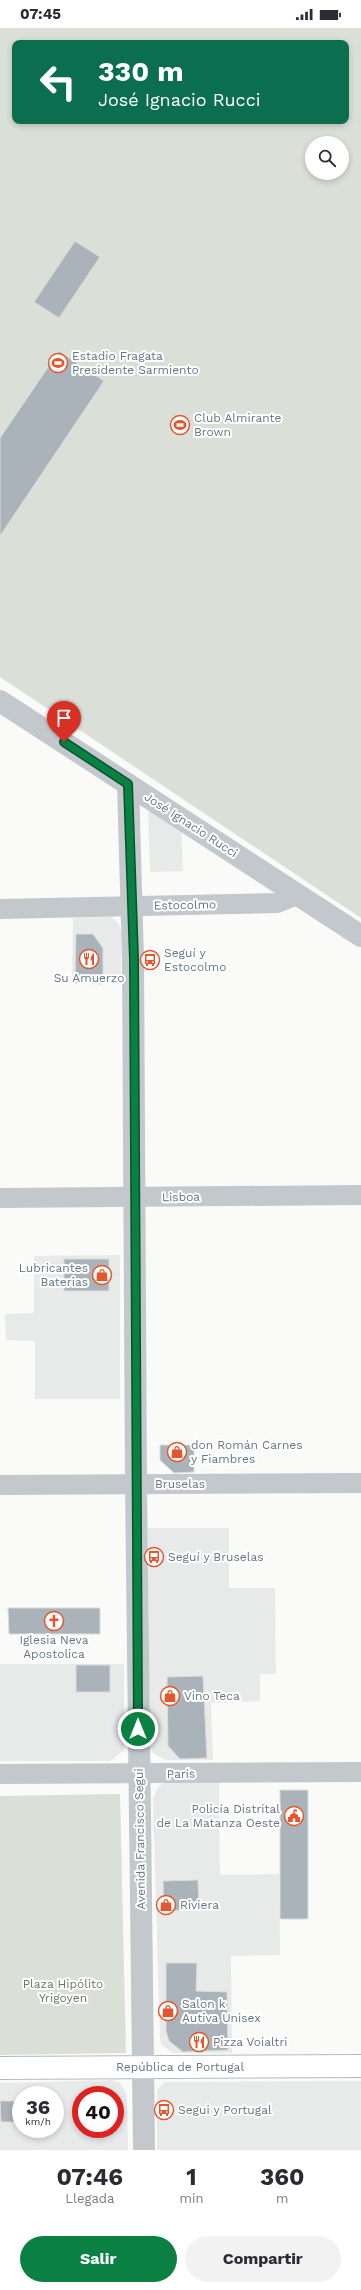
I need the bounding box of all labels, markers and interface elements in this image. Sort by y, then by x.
text: 07:45 [20,5,61,23]
text: 330 m [98,55,184,88]
icon: left [32,56,84,108]
text: José Ignacio Rucci [98,89,261,110]
map controls [305,136,349,180]
button: search [305,136,349,180]
place label: Estadio Fragata Presidente Sarmiento [72,349,199,377]
sports icon: Estadio Fragata Presidente Sarmiento [47,352,69,374]
place label: Club Almirante Brown [194,411,282,439]
sports icon: Club Almirante Brown [169,414,191,436]
pin [47,701,81,742]
icon: arrive [53,707,75,729]
street label: José Ignacio Rucci [142,790,240,860]
street label: Estocolmo [154,897,216,913]
place label: Seguí y Estocolmo [164,946,226,974]
restaurant icon: Su Amuerzo [78,948,100,970]
bus stop icon: Seguí y Estocolmo [139,949,161,971]
place label: Su Amuerzo [54,971,124,985]
street label: Lisboa [162,1190,200,1204]
place label: Lubricantes Baterias [19,1261,88,1289]
shop icon: Lubricantes Baterias [91,1264,113,1286]
place label: don Román Carnes y Fiambres [191,1438,303,1466]
shop icon: don Román Carnes y Fiambres [166,1441,188,1463]
street label: Bruselas [155,1477,205,1491]
bus stop icon: Seguí y Bruselas [143,1546,165,1568]
place label: Seguí y Bruselas [168,1550,264,1564]
church icon: Iglesia Neva Apostolica [43,1610,65,1632]
place label: Iglesia Neva Apostolica [20,1633,89,1661]
shop icon: Vino Teca [159,1685,181,1707]
place label: Vino Teca [184,1689,240,1703]
position arrow [117,1708,159,1750]
street label: París [167,1767,195,1781]
street label: Avenida Francisco Segui [132,1768,148,1910]
place label: Policía Distrital de La Matanza Oeste [157,1802,280,1830]
public building icon: Policía Distrital de La Matanza Oeste [283,1805,305,1827]
shop icon: Riviera [155,1894,177,1916]
place label: Riviera [180,1898,219,1912]
park label: Plaza Hipólito Yrigoyen [23,1977,103,2005]
place label: Salon k Autiva Unisex [182,1997,261,2025]
shop icon: Salon k Autiva Unisex [157,2000,179,2022]
restaurant icon: Pizza Voialtri [188,2031,210,2053]
place label: Pizza Voialtri [213,2035,288,2049]
street label: República de Portugal [116,2060,244,2074]
speed limit sign: 40 [72,2086,124,2138]
text: 36 [26,2095,50,2119]
bus stop icon: Segui y Portugal [153,2099,175,2121]
place label: Segui y Portugal [178,2103,272,2117]
text: km/h [25,2116,51,2127]
text: 07:46 [57,2163,123,2191]
text: 1 [186,2163,197,2191]
text: 360 [260,2163,304,2191]
text: Llegada [65,2191,114,2206]
text: min [180,2191,203,2206]
text: m [276,2191,288,2206]
button: Salir [20,2236,177,2282]
button: Compartir [185,2236,341,2282]

